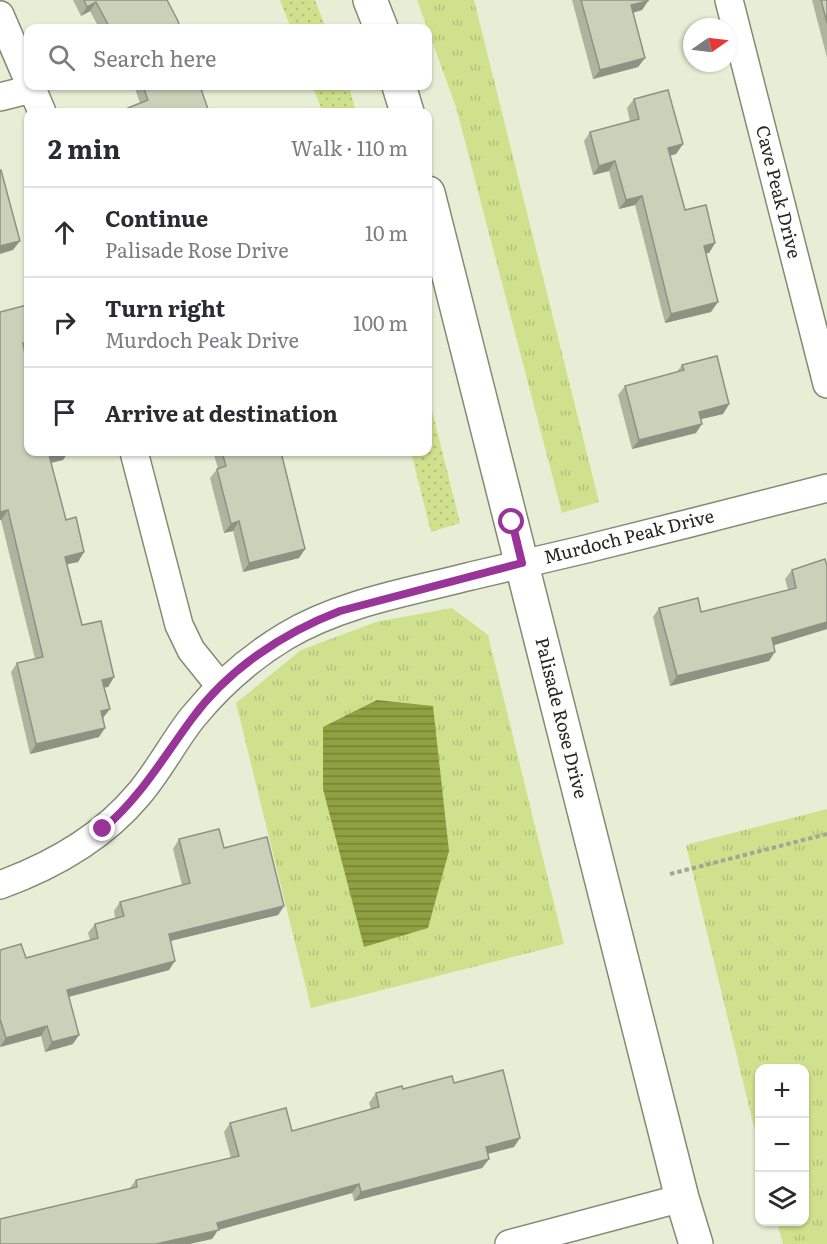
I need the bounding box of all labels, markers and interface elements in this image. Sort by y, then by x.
north arrow [683,18,737,72]
search box [24,24,432,90]
icon: search [45,41,78,74]
text: Search here [93,41,216,74]
street label: Cave Peak Drive [750,122,809,261]
text: 2 min [48,128,121,167]
text: Walk · 110 m [291,132,408,162]
text: Continue [105,201,208,234]
icon: ahead [48,216,81,249]
text: 10 m [365,217,408,247]
text: Palisade Rose Drive [105,234,289,264]
text: Turn right [105,291,225,324]
icon: right [48,306,81,339]
text: 100 m [353,307,408,337]
text: Murdoch Peak Drive [105,324,299,354]
icon: arrive [48,396,81,429]
text: Arrive at destination [105,396,338,429]
street label: Murdoch Peak Drive [541,501,717,570]
route start [498,508,524,534]
street label: Palisade Rose Drive [529,634,596,801]
route end [89,815,115,841]
map controls [755,1064,809,1226]
button: + [755,1064,809,1118]
button: − [755,1118,809,1172]
button: layers [755,1172,809,1226]

